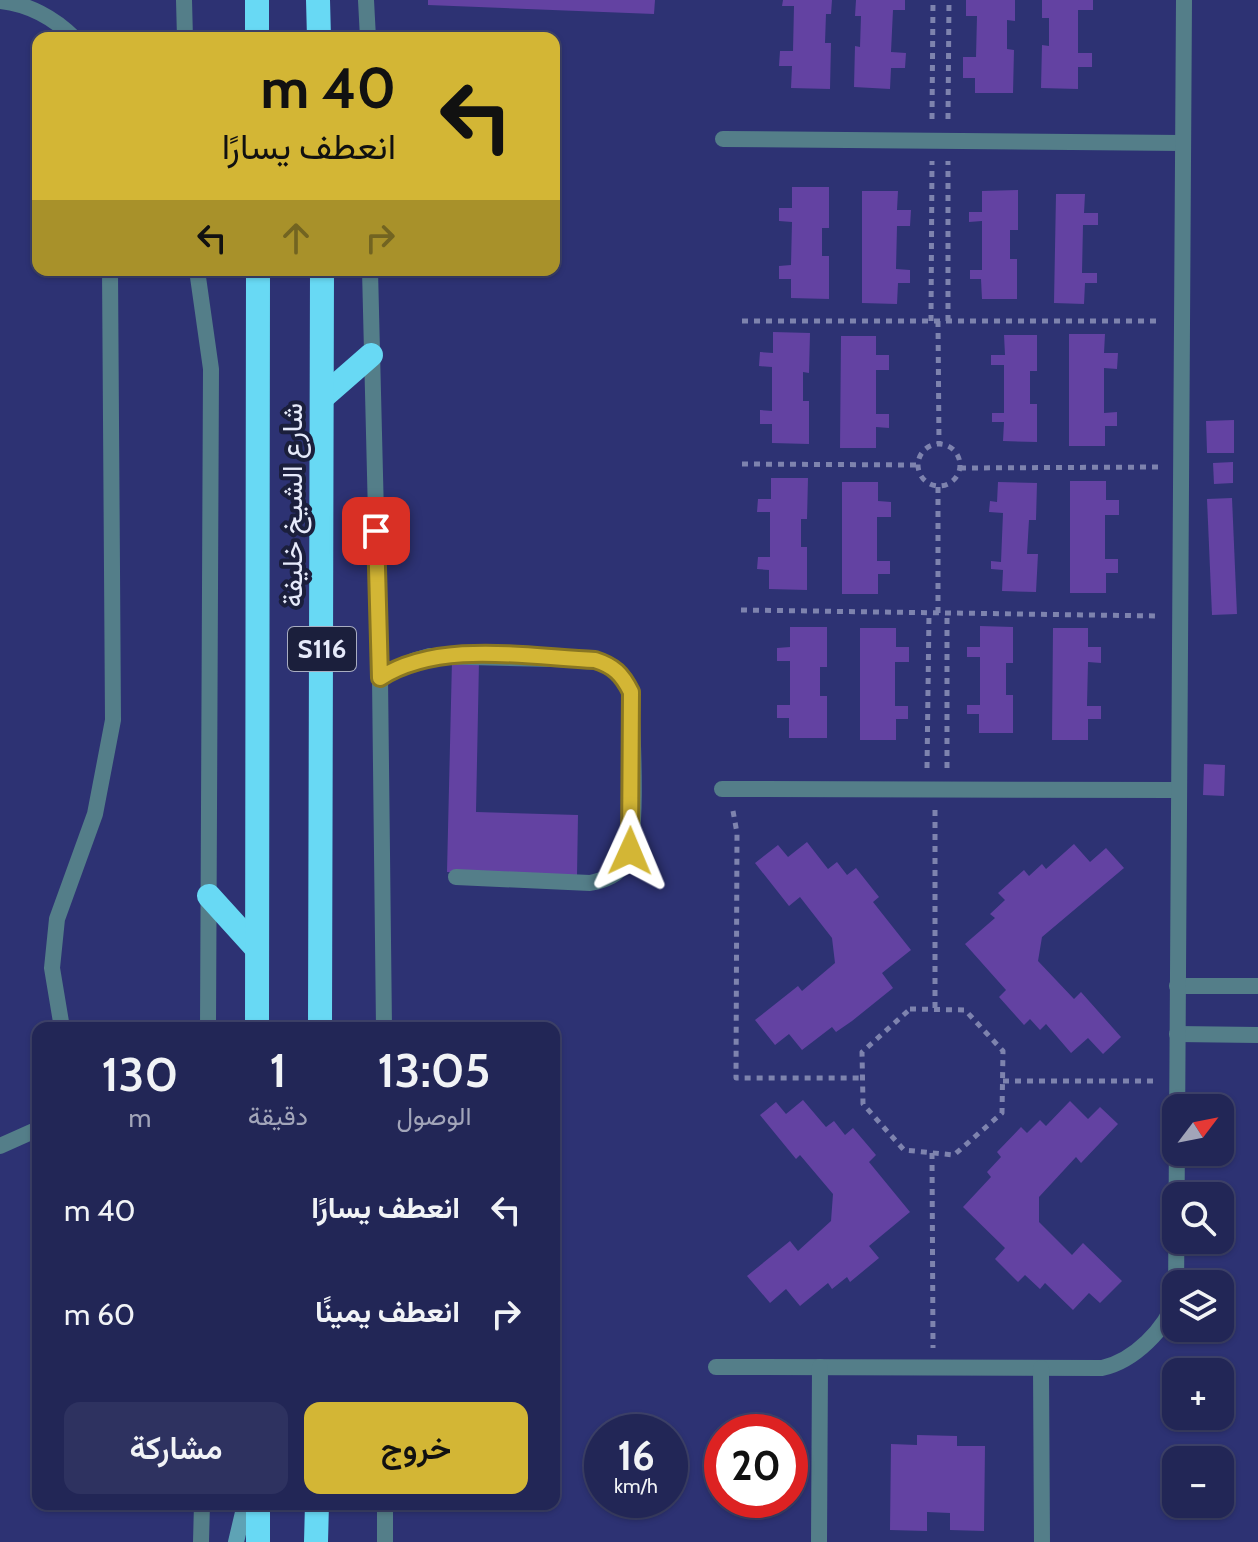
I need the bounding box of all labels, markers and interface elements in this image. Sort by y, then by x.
text: 40 m [260,54,396,122]
icon: left [424,64,528,168]
text: انعطف يسارًا [222,124,396,168]
icon: left [190,216,234,260]
icon: ahead [274,216,318,260]
icon: right [358,216,402,260]
street label: شارع الشيخ خليفة [275,403,312,607]
pin [342,497,410,565]
icon: arrive [354,509,398,553]
road number: S116 [288,627,356,671]
position arrow [588,809,672,893]
text: 1 [269,1041,286,1099]
text: 13:05 [378,1041,490,1099]
text: 130 [102,1045,178,1103]
north arrow [1162,1094,1234,1166]
map controls [1162,1094,1234,1518]
text: دقيقة [248,1100,308,1132]
text: الوصول [396,1100,472,1132]
text: m [128,1102,151,1134]
button: search [1162,1182,1234,1254]
icon: left [484,1188,528,1232]
text: انعطف يسارًا [311,1189,460,1226]
text: 40 m [64,1192,135,1229]
button: layers [1162,1270,1234,1342]
icon: right [484,1292,528,1336]
text: انعطف يمينًا [315,1293,460,1330]
text: 60 m [64,1296,135,1333]
button: + [1162,1358,1234,1430]
button: مشاركة [64,1402,288,1494]
button: خروج [304,1402,528,1494]
speed limit sign: 20 [704,1414,808,1518]
text: 16 [617,1431,655,1480]
button: − [1162,1446,1234,1518]
text: km/h [614,1474,658,1498]

